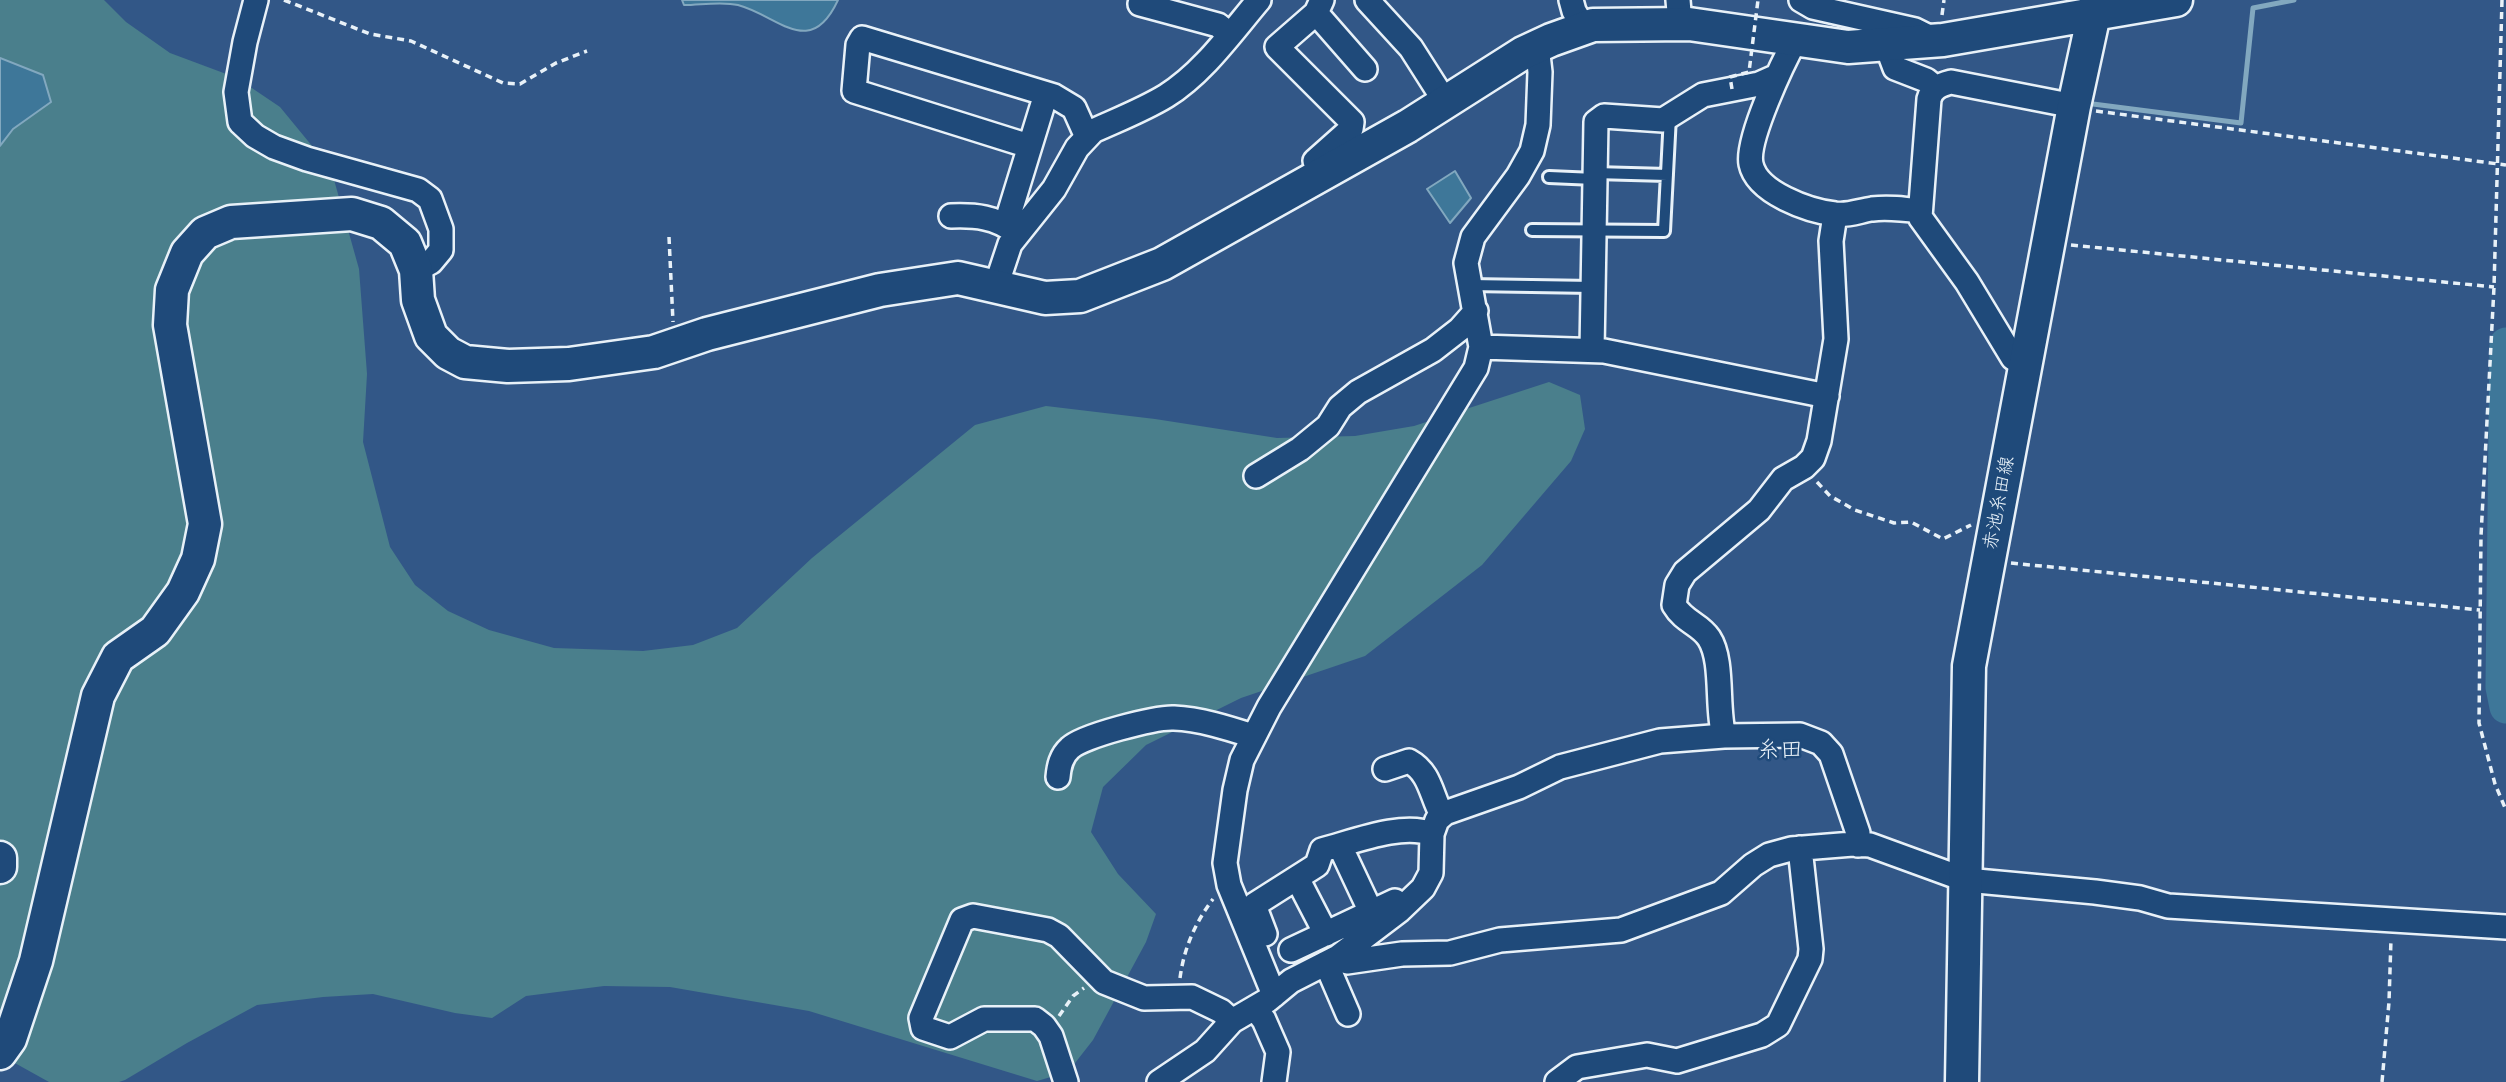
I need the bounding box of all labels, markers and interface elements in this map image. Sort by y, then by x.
street label: 赤池糸田線 [1979,454,2019,552]
district label: 糸田 [1757,736,1803,764]

